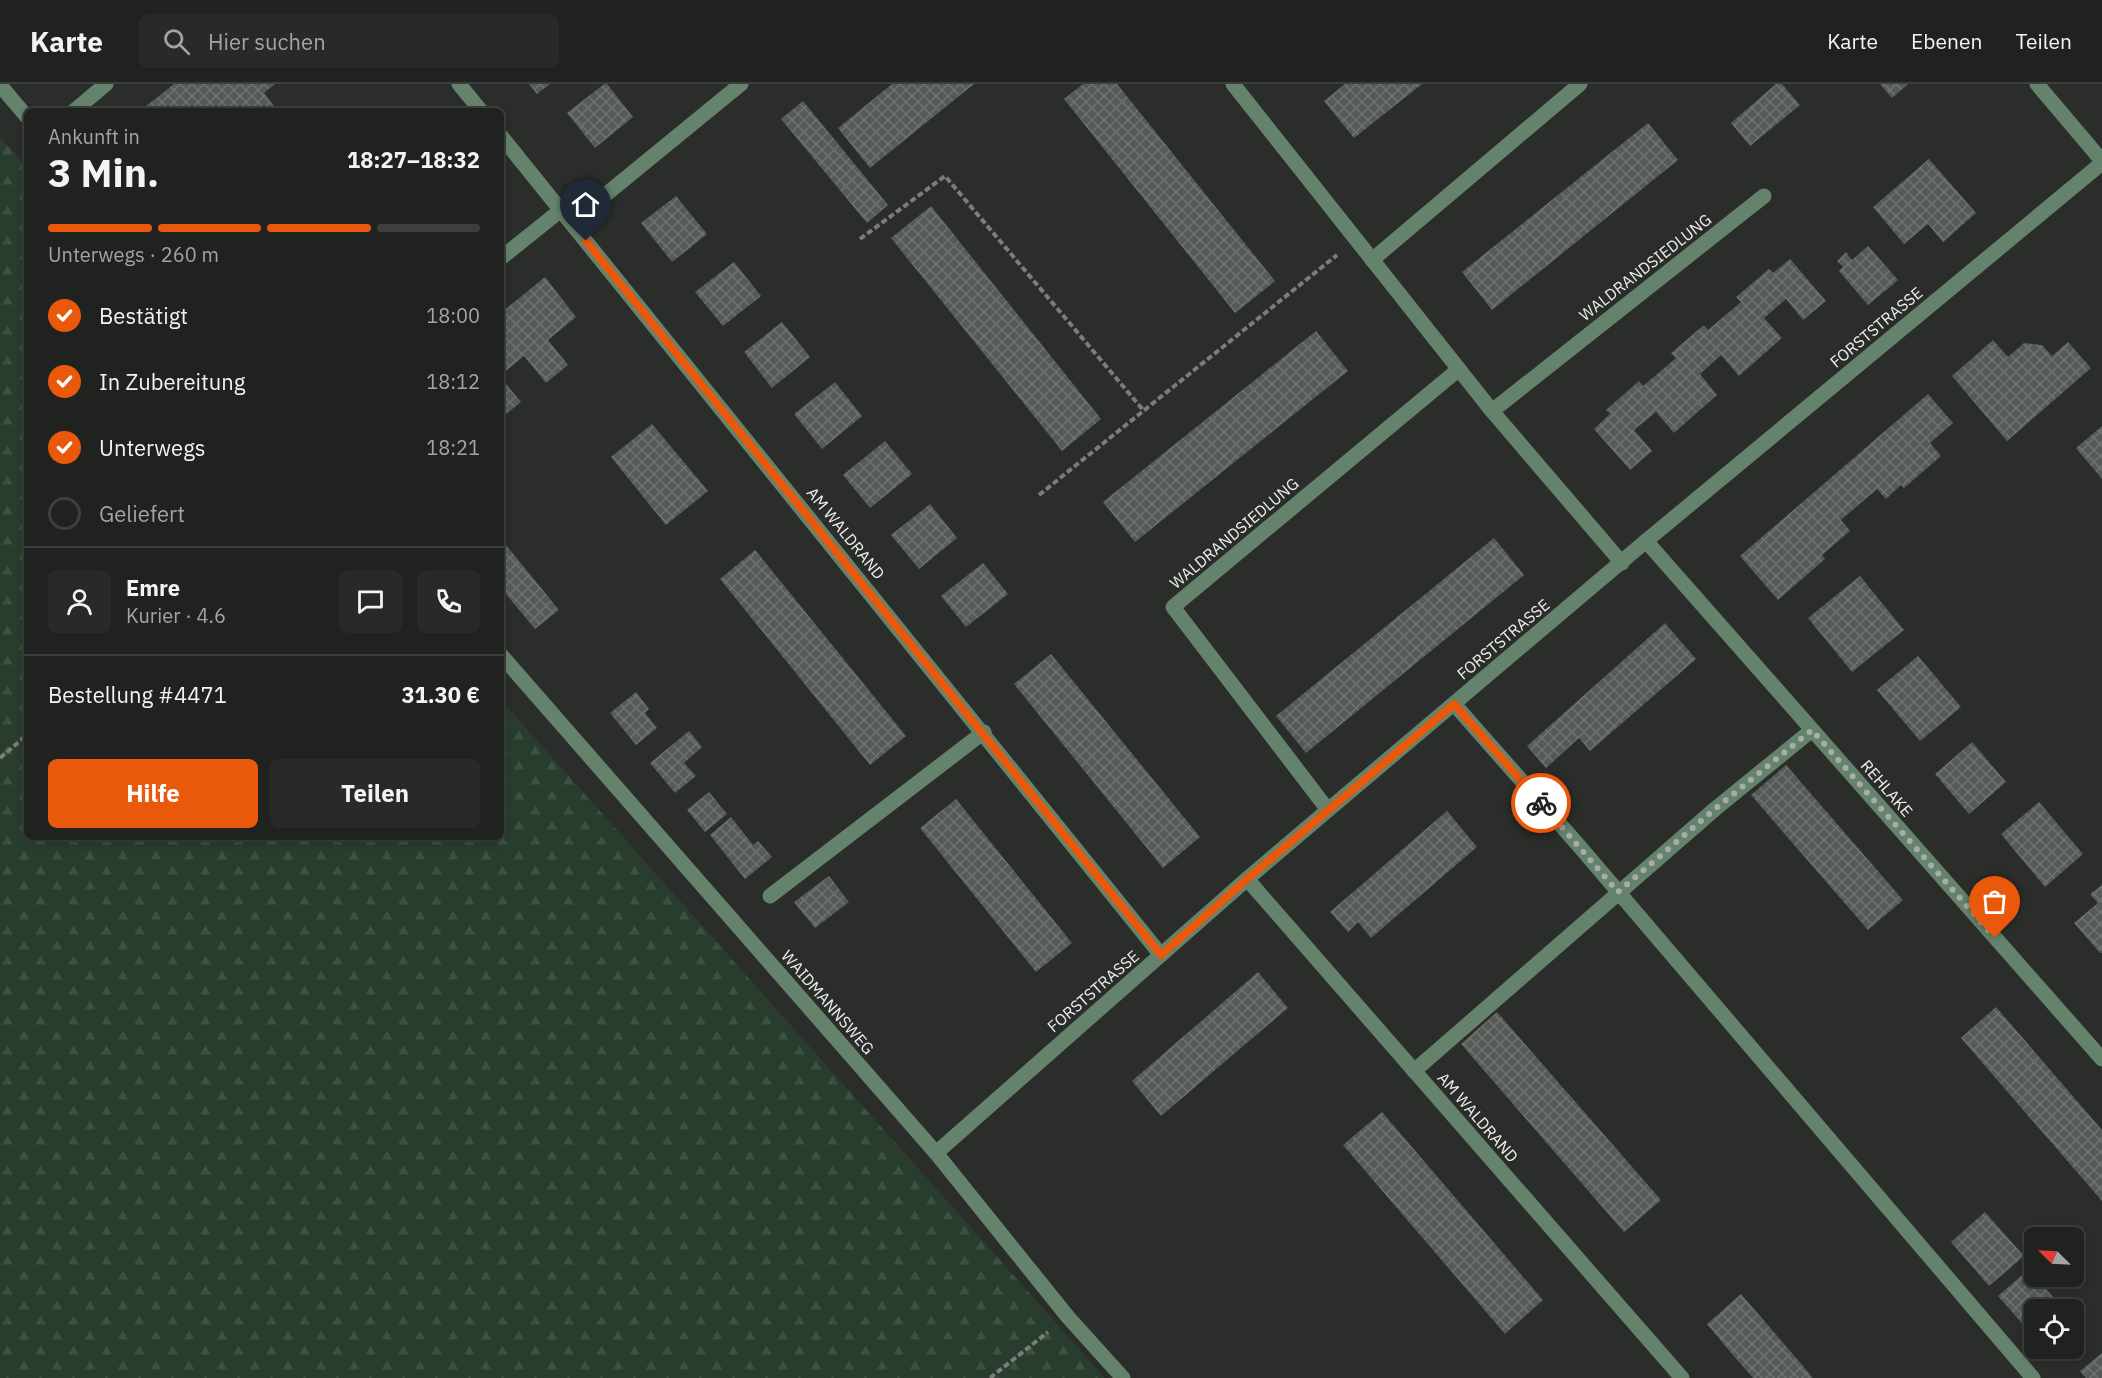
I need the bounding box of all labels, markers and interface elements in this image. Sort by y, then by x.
search box [139,14,559,68]
text: Karte [30,23,103,60]
icon: search [160,25,193,58]
text: Hier suchen [208,27,326,56]
text: Karte [1827,27,1878,55]
text: Ebenen [1911,27,1982,55]
text: Teilen [2015,27,2072,55]
text: Ankunft in [48,123,140,150]
text: 18:27–18:32 [347,145,480,174]
text: 3 Min. [48,147,159,198]
pin [560,179,611,241]
icon: home [569,188,602,221]
street label: WALDRANDSIEDLUNG [1575,209,1715,325]
text: Unterwegs · 260 m [48,241,219,268]
street label: FORSTSTRASSE [1826,282,1926,372]
icon: check [48,299,81,332]
text: Bestätigt [99,301,188,330]
text: 18:00 [426,302,480,329]
icon: check [48,365,81,398]
text: In Zubereitung [99,367,245,396]
text: 18:12 [426,368,480,395]
icon: check [48,431,81,464]
text: Unterwegs [99,433,206,462]
text: 18:21 [426,434,480,461]
street label: WALDRANDSIEDLUNG [1165,473,1303,593]
street label: AM WALDRAND [803,483,889,583]
text: Geliefert [99,499,185,528]
button: person [48,570,111,633]
button: chat [339,570,402,633]
button: phone [417,570,480,633]
text: Emre [126,573,180,602]
street label: FORSTSTRASSE [1453,594,1553,684]
text: Kurier · 4.6 [126,602,226,629]
text: Bestellung #4471 [48,680,227,709]
text: 31.30 € [401,680,480,709]
street label: REHLAKE [1857,755,1917,821]
button: Hilfe [48,759,258,828]
button: Teilen [270,759,480,828]
courier [1511,773,1571,833]
icon: bike [1525,787,1558,820]
pin [1969,876,2020,938]
icon: bag [1978,885,2011,918]
street label: WAIDMANNSWEG [777,946,879,1058]
street label: FORSTSTRASSE [1043,946,1143,1036]
street label: AM WALDRAND [1433,1068,1523,1166]
north arrow [2024,1227,2084,1287]
map controls [2024,1227,2084,1359]
button: locate [2024,1299,2084,1359]

